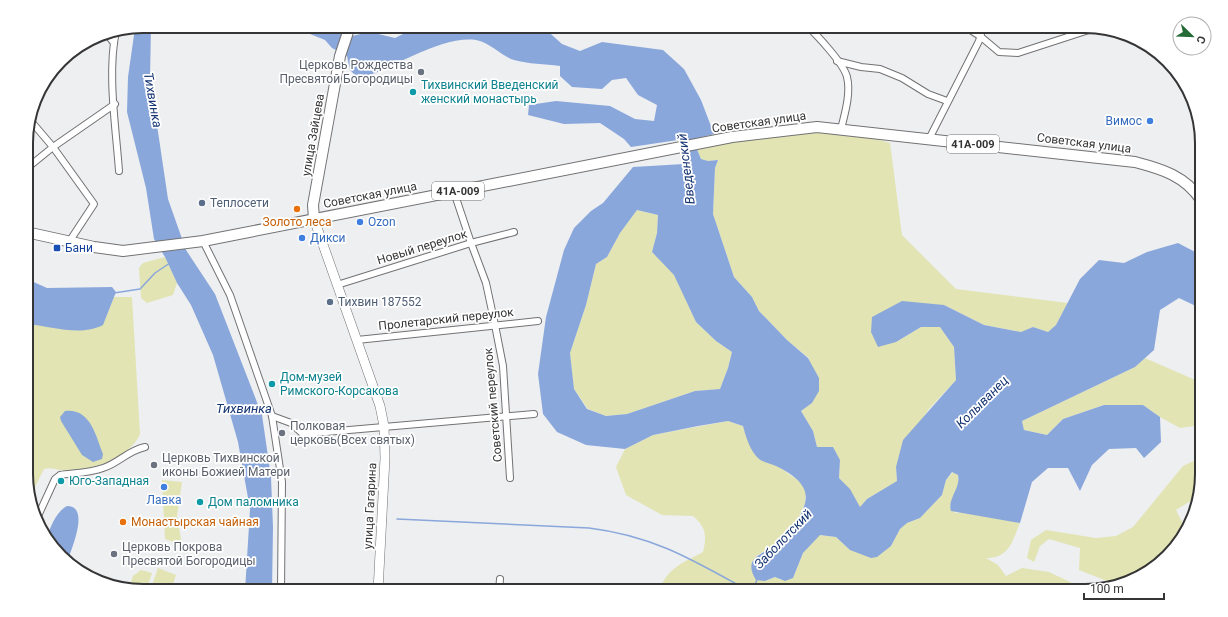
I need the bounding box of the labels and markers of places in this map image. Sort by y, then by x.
place label: Церковь Рождества Пресвятой Богородицы [279,58,413,86]
marker: Церковь Рождества Пресвятой Богородицы [416,67,426,77]
place label: Тихвинский Введенский женский монастырь [421,78,559,106]
marker: Тихвинский Введенский женский монастырь [408,87,418,97]
place label: Вимос [1106,114,1142,128]
marker: Вимос [1145,116,1155,126]
place label: Теплосети [210,196,269,210]
marker: Теплосети [197,198,207,208]
marker: Золото леса [292,204,302,214]
place label: Золото леса [263,215,331,229]
place label: Ozon [368,215,396,229]
marker: Ozon [355,217,365,227]
place label: Дикси [310,231,346,245]
marker: Дикси [297,233,307,243]
place label: Бани [65,241,93,255]
marker: Бани [52,243,62,253]
place label: Тихвин 187552 [338,295,422,309]
marker: Тихвин 187552 [325,297,335,307]
place label: Дом-музей Римского-Корсакова [280,370,399,398]
marker: Дом-музей Римского-Корсакова [267,379,277,389]
place label: Полковая церковь(Всех святых) [290,419,415,447]
marker: Полковая церковь(Всех святых) [277,428,287,438]
place label: Церковь Тихвинской иконы Божией Матери [162,451,290,479]
marker: Церковь Тихвинской иконы Божией Матери [149,460,159,470]
place label: Юго-Западная [69,474,149,488]
marker: Юго-Западная [56,476,66,486]
marker: Лавка [159,482,169,492]
place label: Лавка [147,493,181,507]
place label: Дом паломника [208,495,299,509]
marker: Дом паломника [195,497,205,507]
place label: Монастырская чайная [131,515,259,529]
marker: Монастырская чайная [118,517,128,527]
place label: Церковь Покрова Пресвятой Богородицы [122,540,256,568]
marker: Церковь Покрова Пресвятой Богородицы [109,549,119,559]

